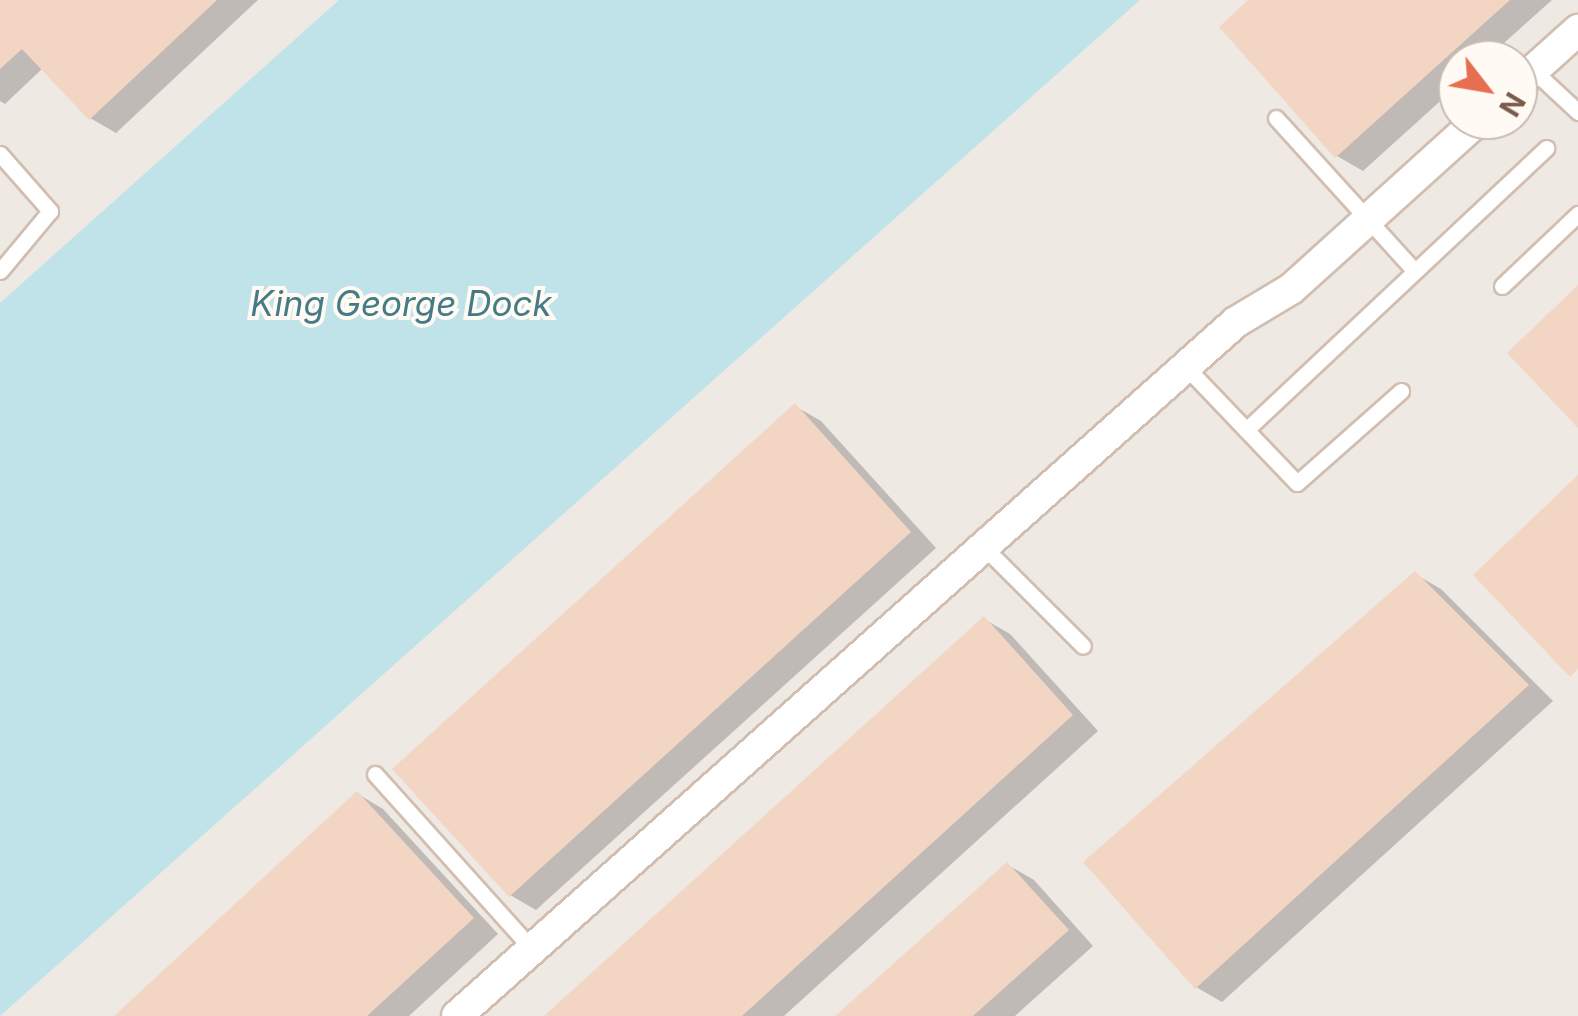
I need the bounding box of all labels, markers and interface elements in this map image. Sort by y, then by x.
north arrow [1438,40,1538,140]
text: N [1492,87,1532,122]
water label: King George Dock [250,282,552,324]

